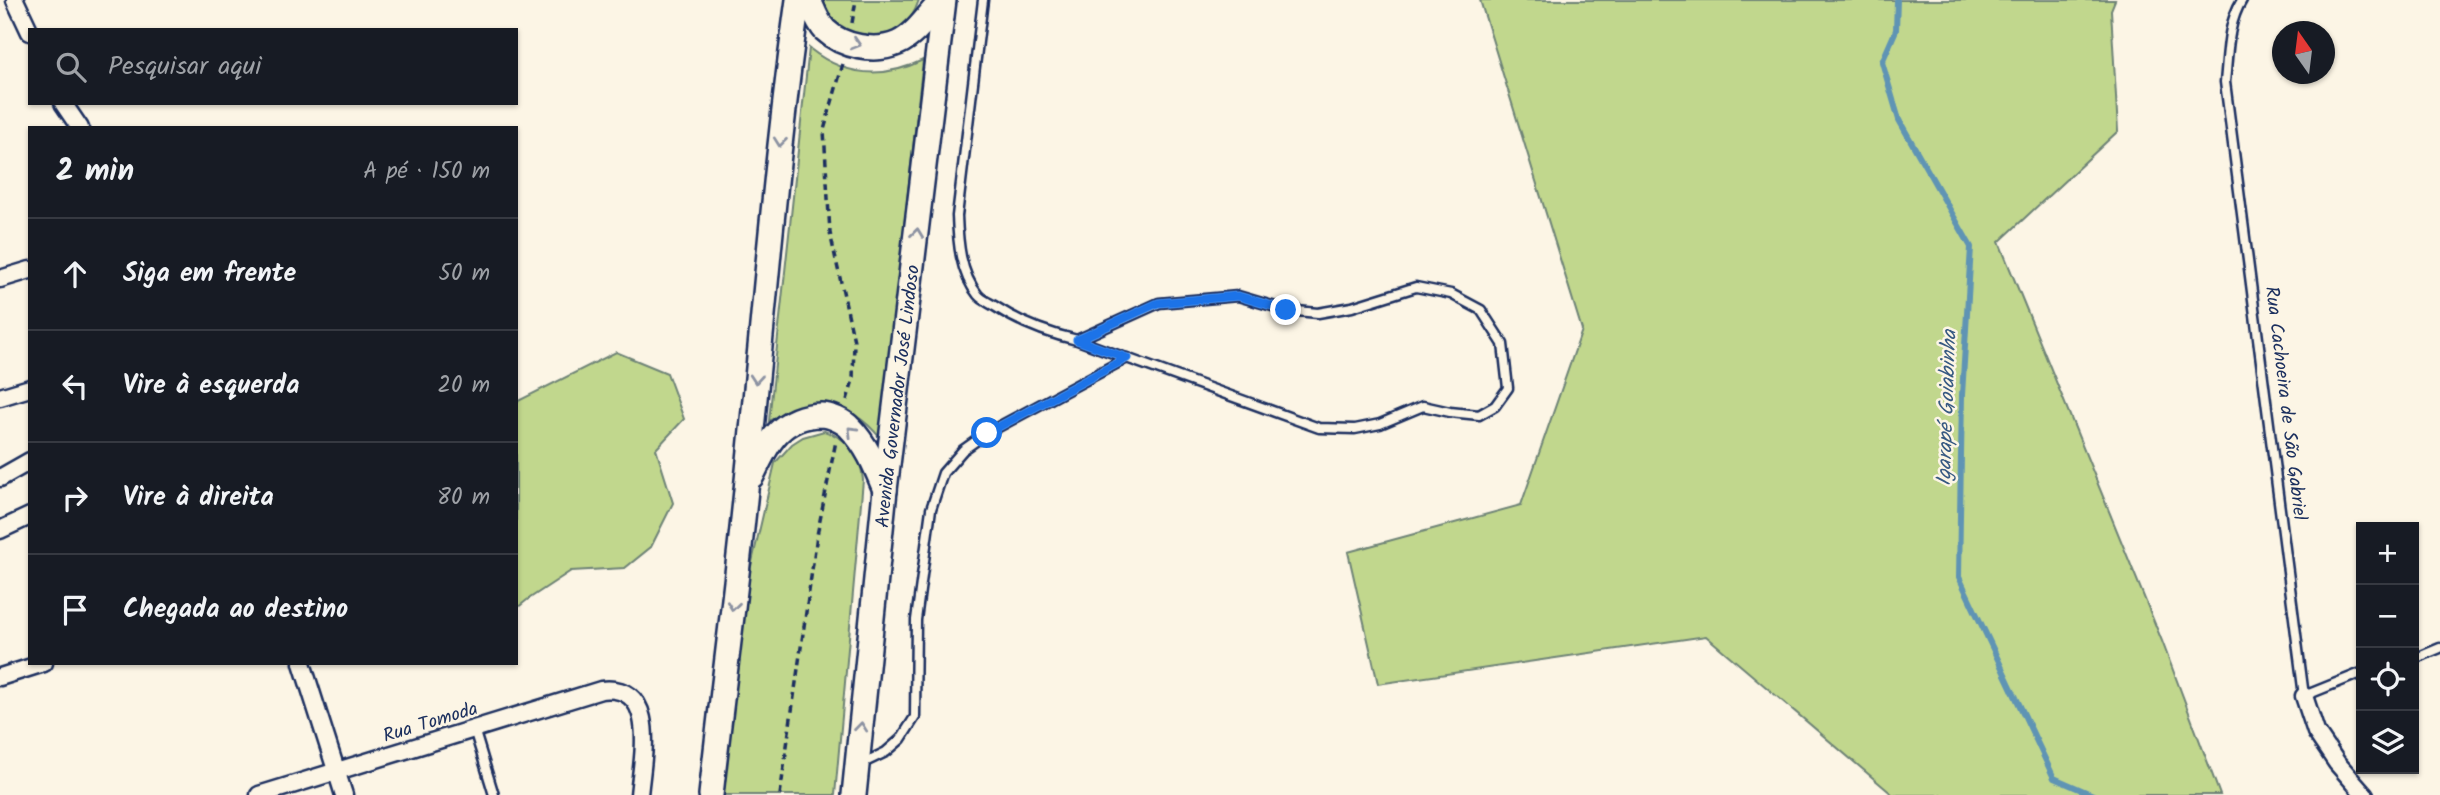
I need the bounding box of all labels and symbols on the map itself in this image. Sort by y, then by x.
north arrow [2272,21,2335,84]
one-way arrow [850,36,862,51]
one-way arrow [773,137,788,148]
one-way arrow [909,227,924,238]
street label: Avenida Governador José Lindoso [868,263,929,529]
street label: Rua Cachoeira de São Gabriel [2256,284,2314,522]
route end [1270,294,1301,325]
water label: Igarapé Goiabinha [1928,328,1967,487]
one-way arrow [749,374,764,385]
route start [971,417,1002,448]
one-way arrow [847,427,860,440]
one-way arrow [725,600,740,611]
street label: Rua Tomoda [379,694,482,752]
one-way arrow [853,721,868,732]

